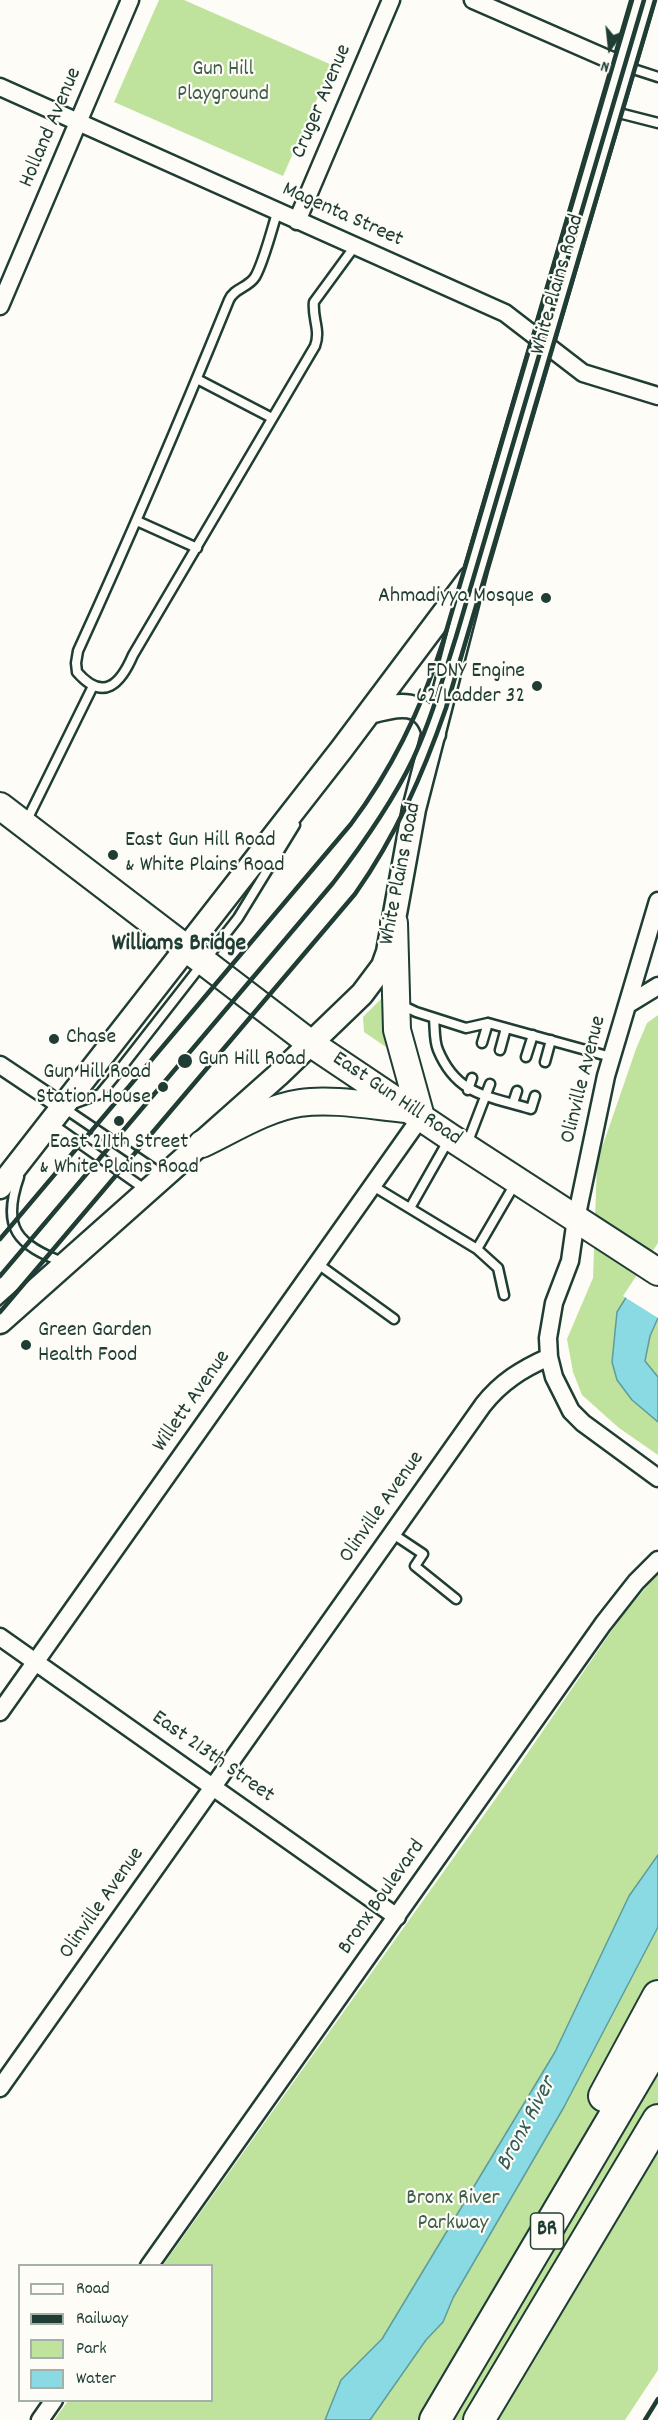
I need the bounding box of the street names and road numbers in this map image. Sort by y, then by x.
street label: Cruger Avenue [287,41,359,163]
street label: Holland Avenue [15,64,89,192]
street label: Magenta Street [277,178,407,254]
street label: White Plains Road [526,212,592,358]
street label: White Plains Road [375,800,429,948]
street label: Olinville Avenue [556,1013,614,1147]
street label: East Gun Hill Road [326,1047,466,1153]
street label: Willett Avenue [148,1346,238,1458]
street label: Olinville Avenue [335,1447,431,1569]
street label: East 213th Street [146,1706,278,1810]
street label: Bronx Boulevard [334,1835,432,1961]
street label: Olinville Avenue [55,1843,151,1965]
road number: BR [530,2213,564,2249]

